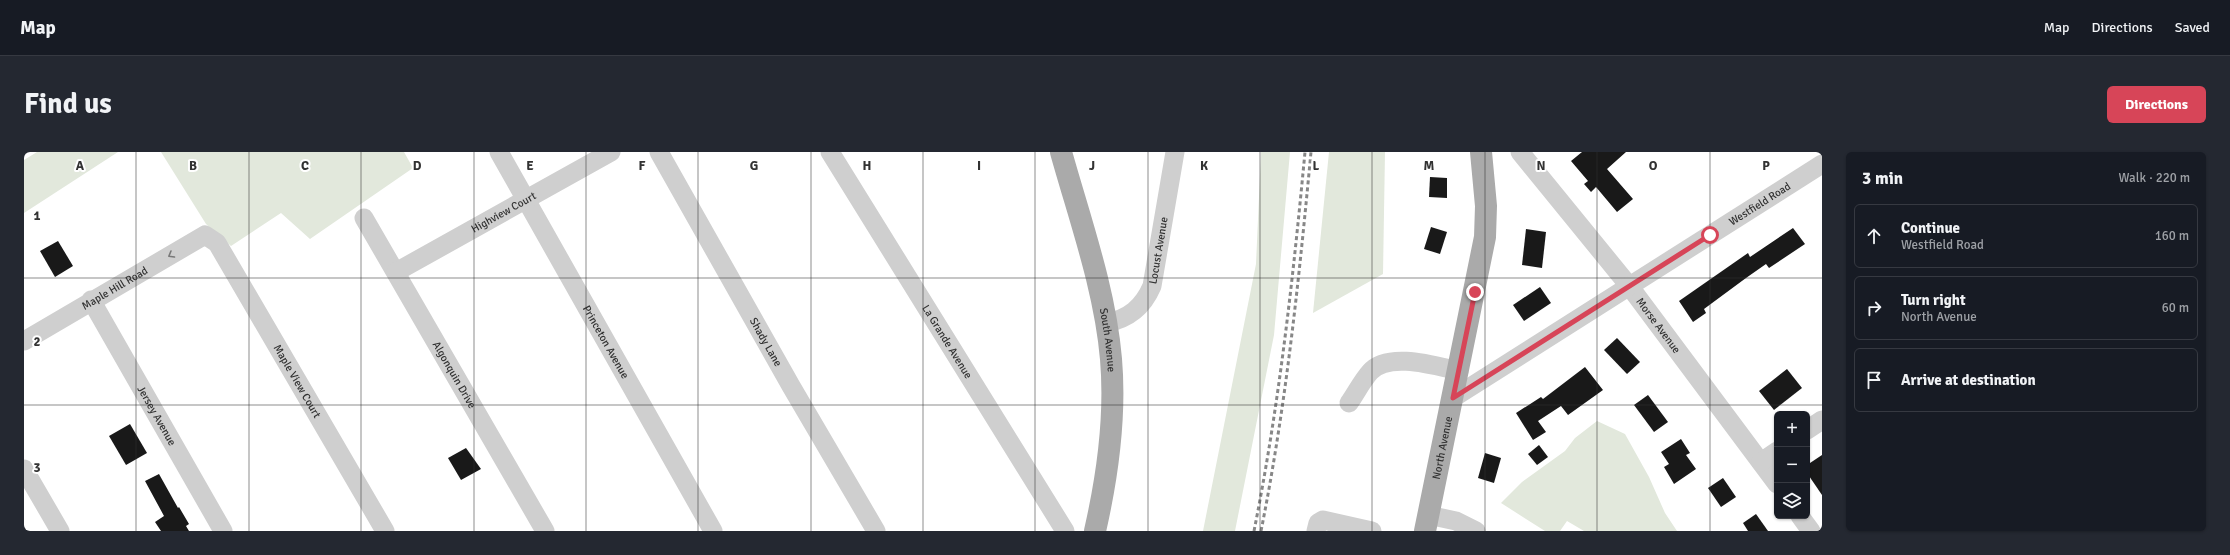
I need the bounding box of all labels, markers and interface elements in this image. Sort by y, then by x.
text: Map [20,16,56,40]
text: Map [2044,19,2070,36]
text: Directions [2092,19,2153,36]
text: Saved [2175,19,2210,36]
button: Directions [2107,86,2206,123]
text: Find us [24,87,112,121]
text: A [76,158,85,174]
text: B [189,158,197,174]
text: C [301,158,309,174]
text: D [413,158,422,174]
text: E [526,158,534,174]
text: F [639,158,646,174]
text: G [750,158,758,174]
text: H [863,158,871,174]
text: I [977,158,981,174]
text: J [1089,158,1095,174]
text: K [1200,158,1208,174]
text: L [1313,158,1320,174]
text: M [1424,158,1435,174]
text: N [1536,158,1546,174]
text: O [1649,158,1658,174]
text: P [1762,158,1770,174]
text: 3 min [1862,168,1903,189]
text: Walk · 220 m [2119,170,2190,186]
street label: Westfield Road [1726,179,1793,228]
street label: Highview Court [469,189,538,235]
text: 1 [33,208,41,224]
street label: Locust Avenue [1146,216,1170,285]
text: Continue [1901,219,1960,237]
icon: ahead [1863,225,1885,247]
route start [1701,226,1719,244]
text: 160 m [2155,228,2189,244]
text: Westfield Road [1901,237,1984,253]
one-way arrow [168,250,175,257]
street label: Maple Hill Road [79,264,150,312]
route end [1466,283,1484,301]
text: Turn right [1901,291,1966,309]
street label: Morse Avenue [1634,295,1684,356]
icon: right [1863,297,1885,319]
text: 60 m [2162,300,2189,316]
street label: La Grande Avenue [920,302,975,381]
street label: Princeton Avenue [580,303,632,381]
street label: South Avenue [1097,307,1118,372]
text: North Avenue [1901,309,1977,325]
street label: Shady Lane [747,315,785,369]
text: 2 [33,334,41,350]
street label: Algonquin Drive [430,339,479,411]
street label: Maple View Court [271,342,324,420]
icon: arrive [1863,369,1885,391]
text: Arrive at destination [1901,371,2036,389]
street label: Jersey Avenue [135,383,179,448]
map controls [1774,411,1810,519]
button: + [1774,411,1810,447]
street label: North Avenue [1429,415,1455,480]
button: − [1774,447,1810,483]
text: 3 [33,460,41,476]
button: layers [1774,483,1810,519]

